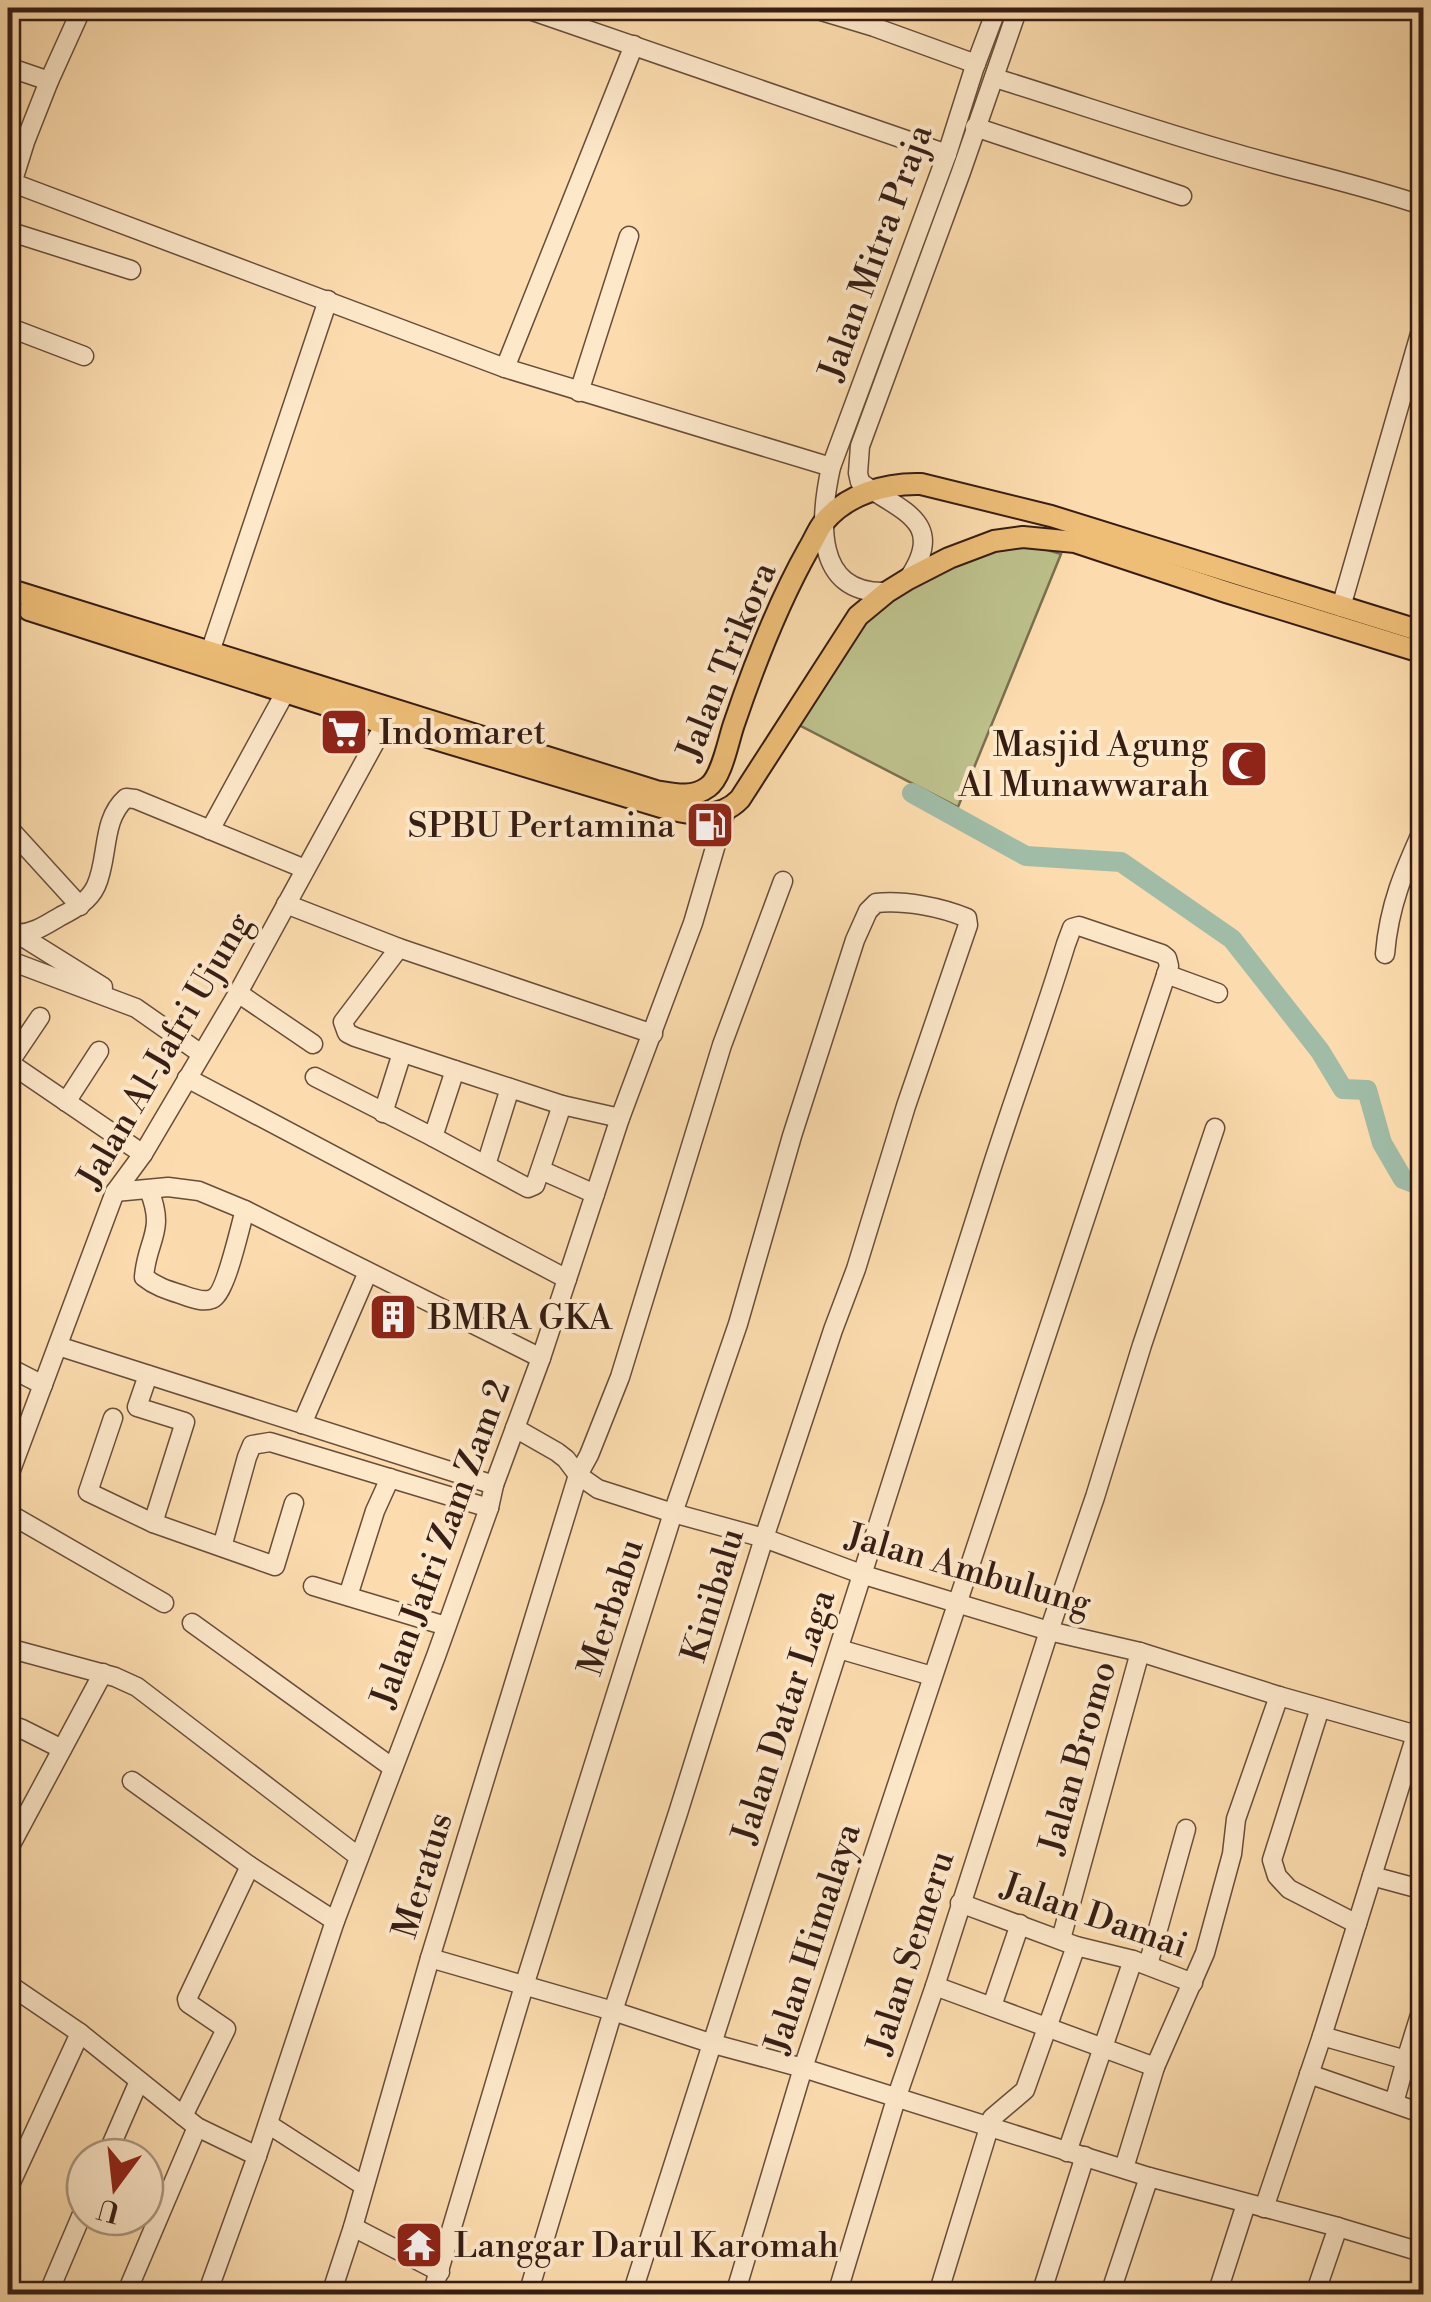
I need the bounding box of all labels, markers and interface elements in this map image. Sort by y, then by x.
street label: Jalan Mitra Praja [810,119,943,388]
street label: Jalan Trikora [667,556,787,769]
supermarket icon: Indomaret [318,706,370,758]
place label: Indomaret [379,712,546,755]
place label: Masjid Agung Al Munawwarah [958,724,1209,807]
mosque icon: Masjid Agung Al Munawwarah [1218,738,1270,790]
fuel station icon: SPBU Pertamina [684,799,736,851]
place label: SPBU Pertamina [408,805,675,848]
street label: Jalan Al-Jafri Ujung [68,905,262,1198]
building icon: BMRA GKA [367,1291,419,1343]
place label: BMRA GKA [427,1297,613,1340]
street label: Jalan Jafri Zam Zam 2 [361,1374,521,1715]
street label: Jalan Ambulung [839,1514,1096,1626]
street label: Kinibalu [673,1523,754,1667]
street label: Merbabu [569,1534,654,1681]
street label: Jalan Datar Laga [723,1584,846,1850]
street label: Jalan Bromo [1030,1656,1126,1860]
street label: Meratus [384,1807,463,1943]
street label: Jalan Himalaya [755,1818,871,2061]
street label: Jalan Semeru [858,1846,964,2061]
street label: Jalan Damai [994,1864,1193,1968]
north arrow [65,2137,165,2237]
text: U [94,2190,124,2229]
temple icon: Langgar Darul Karomah [393,2219,445,2271]
place label: Langgar Darul Karomah [454,2225,839,2268]

